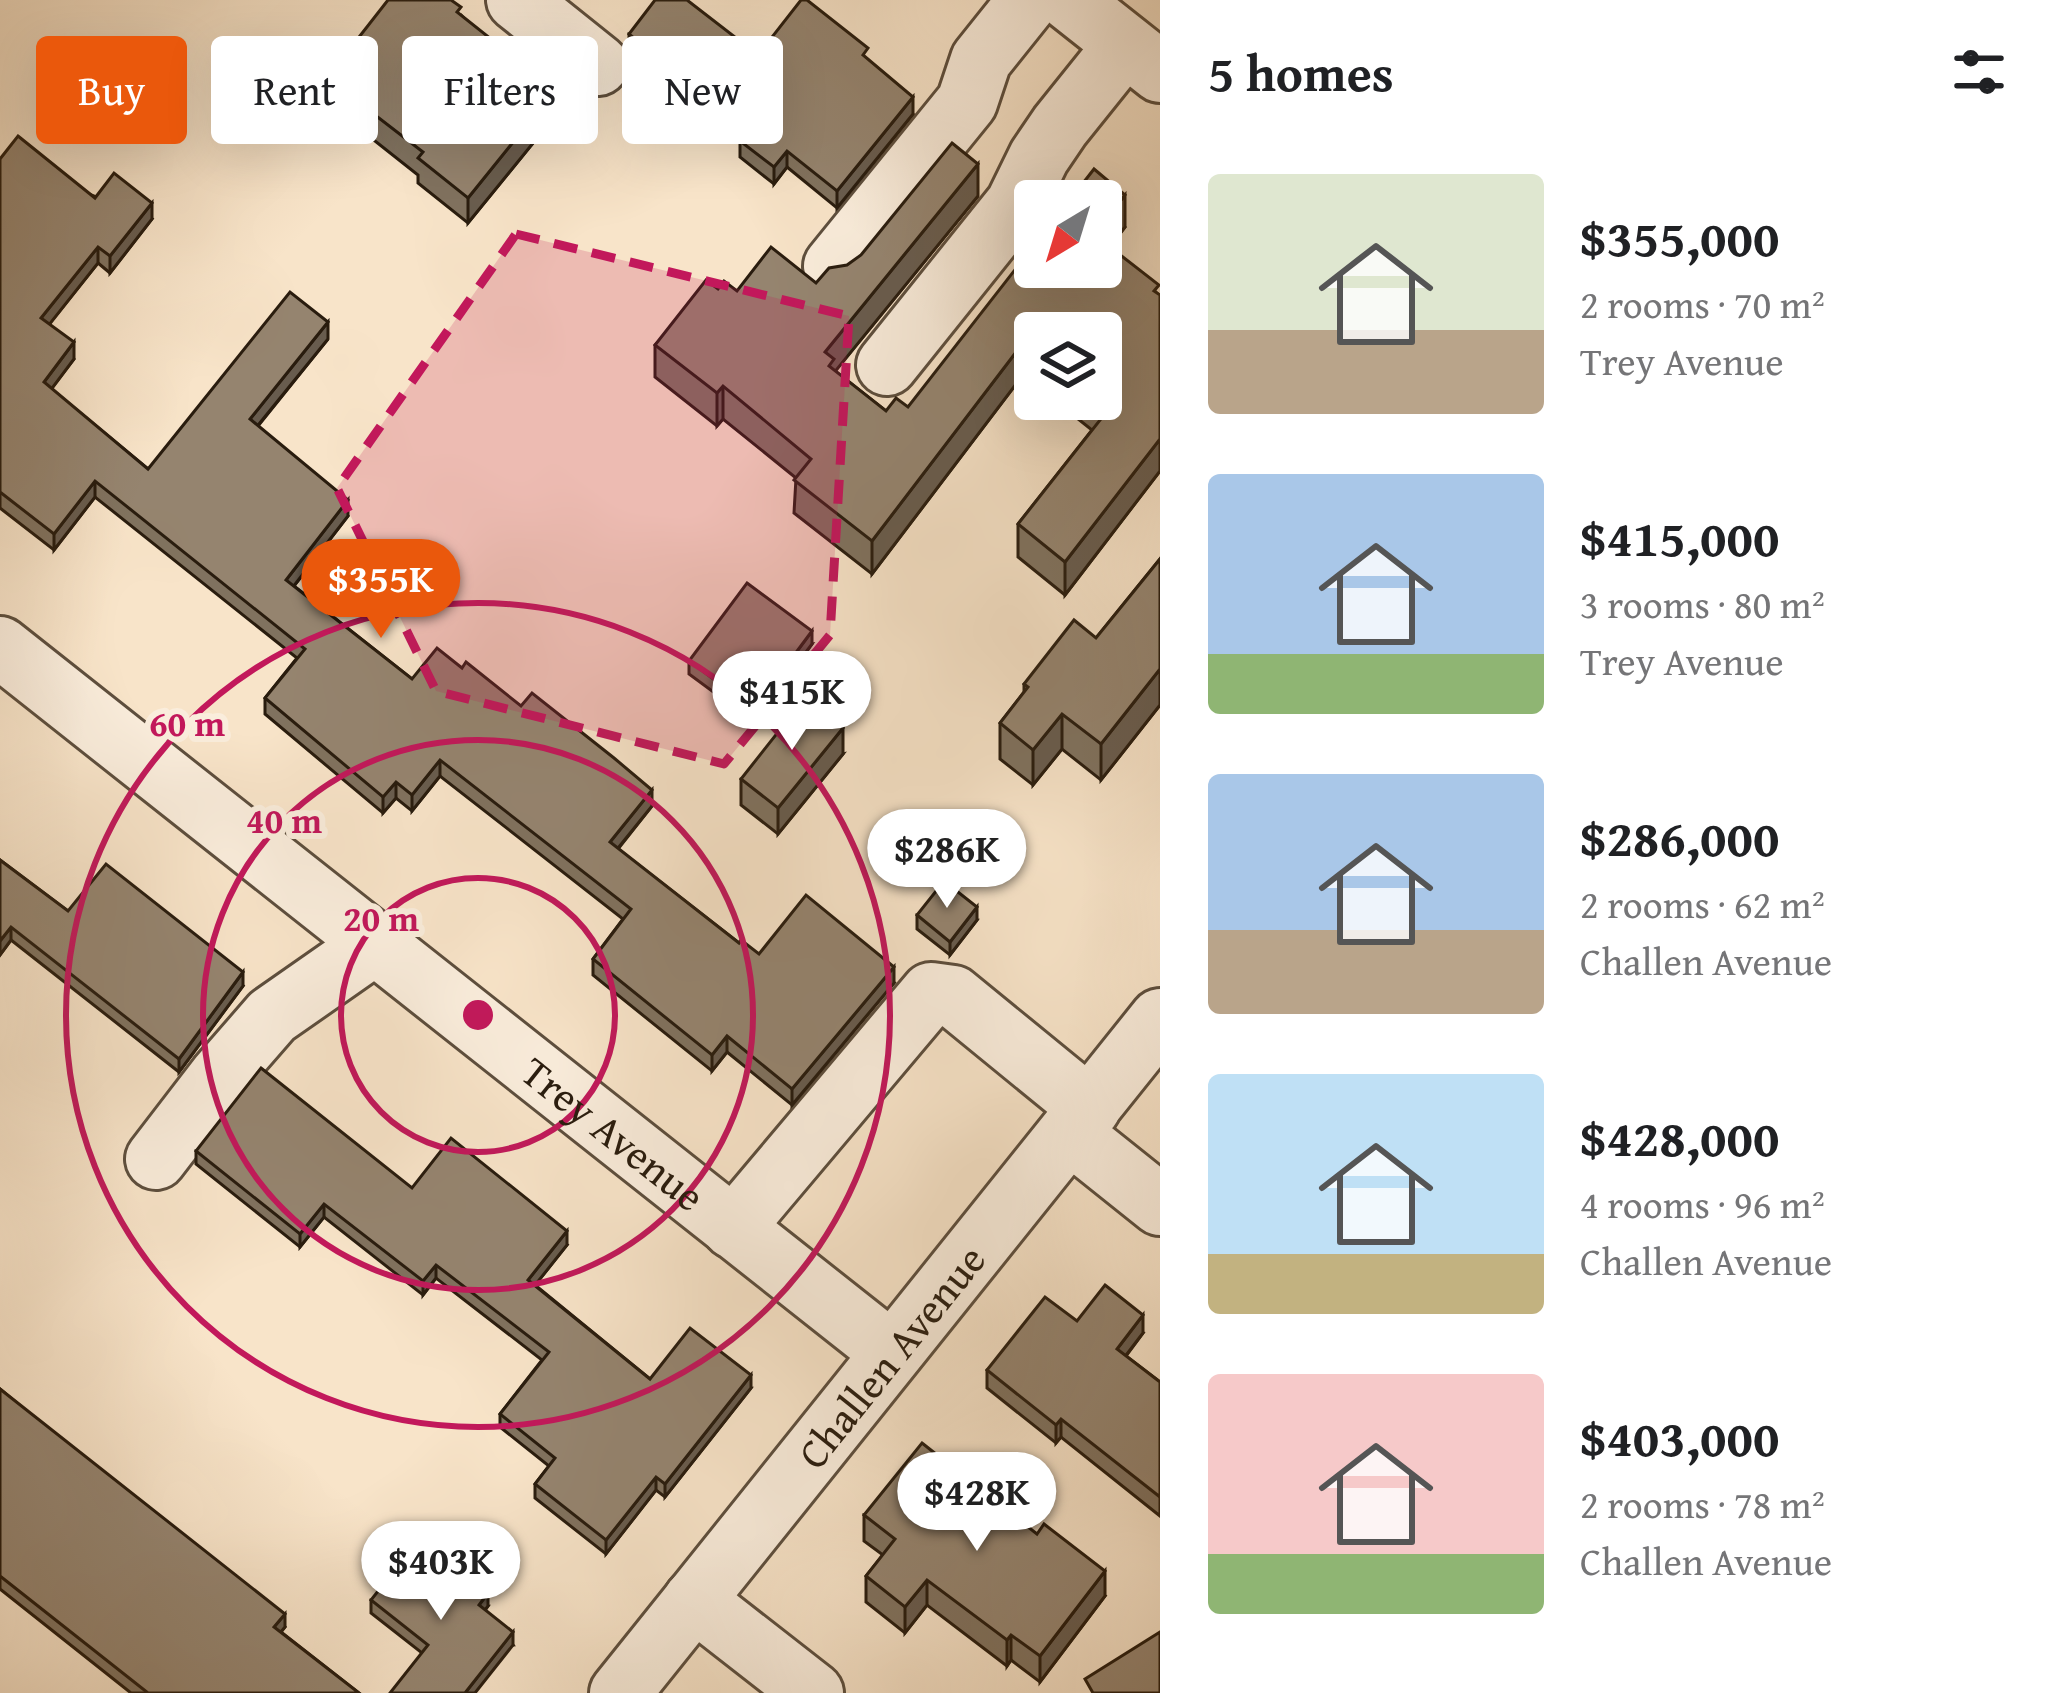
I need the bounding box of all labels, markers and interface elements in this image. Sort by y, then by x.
text: 5 homes [1208,35,1394,110]
chip: Buy [36,36,187,144]
chip: Rent [211,36,378,144]
chip: Filters [402,36,598,144]
chip: New [622,36,783,144]
icon: filters [1946,39,2012,105]
north arrow [1014,180,1122,288]
map controls [1014,180,1122,420]
text: $355,000 [1580,200,1779,275]
icon: home [1304,222,1448,366]
text: 2 rooms · 70 m² [1580,275,1825,332]
button: layers [1014,312,1122,420]
text: Trey Avenue [1580,332,1784,389]
text: $415,000 [1580,500,1779,575]
icon: home [1304,522,1448,666]
pin: $355K [297,539,465,641]
text: $355K [328,549,434,606]
text: 3 rooms · 80 m² [1580,575,1825,632]
text: Trey Avenue [1580,632,1784,689]
pin: $415K [708,651,876,753]
text: $415K [739,661,845,718]
text: 60 m [149,696,225,749]
text: 40 m [246,793,322,846]
text: $286,000 [1580,800,1779,875]
pin: $286K [863,809,1031,911]
text: $286K [894,819,1000,876]
icon: home [1304,822,1448,966]
text: 2 rooms · 62 m² [1580,875,1825,932]
text: 20 m [343,891,419,944]
text: Challen Avenue [1580,932,1832,989]
centre of rings [457,994,499,1036]
street label: Trey Avenue [509,1041,719,1225]
text: $428,000 [1580,1100,1779,1175]
icon: home [1304,1122,1448,1266]
text: 4 rooms · 96 m² [1580,1175,1825,1232]
street label: Challen Avenue [781,1231,999,1481]
text: Challen Avenue [1580,1232,1832,1289]
text: $403,000 [1580,1400,1779,1475]
icon: home [1304,1422,1448,1566]
pin: $428K [893,1452,1061,1554]
text: $428K [924,1462,1030,1519]
text: 2 rooms · 78 m² [1580,1475,1825,1532]
pin: $403K [357,1521,525,1623]
text: $403K [388,1531,494,1588]
text: Challen Avenue [1580,1532,1832,1589]

